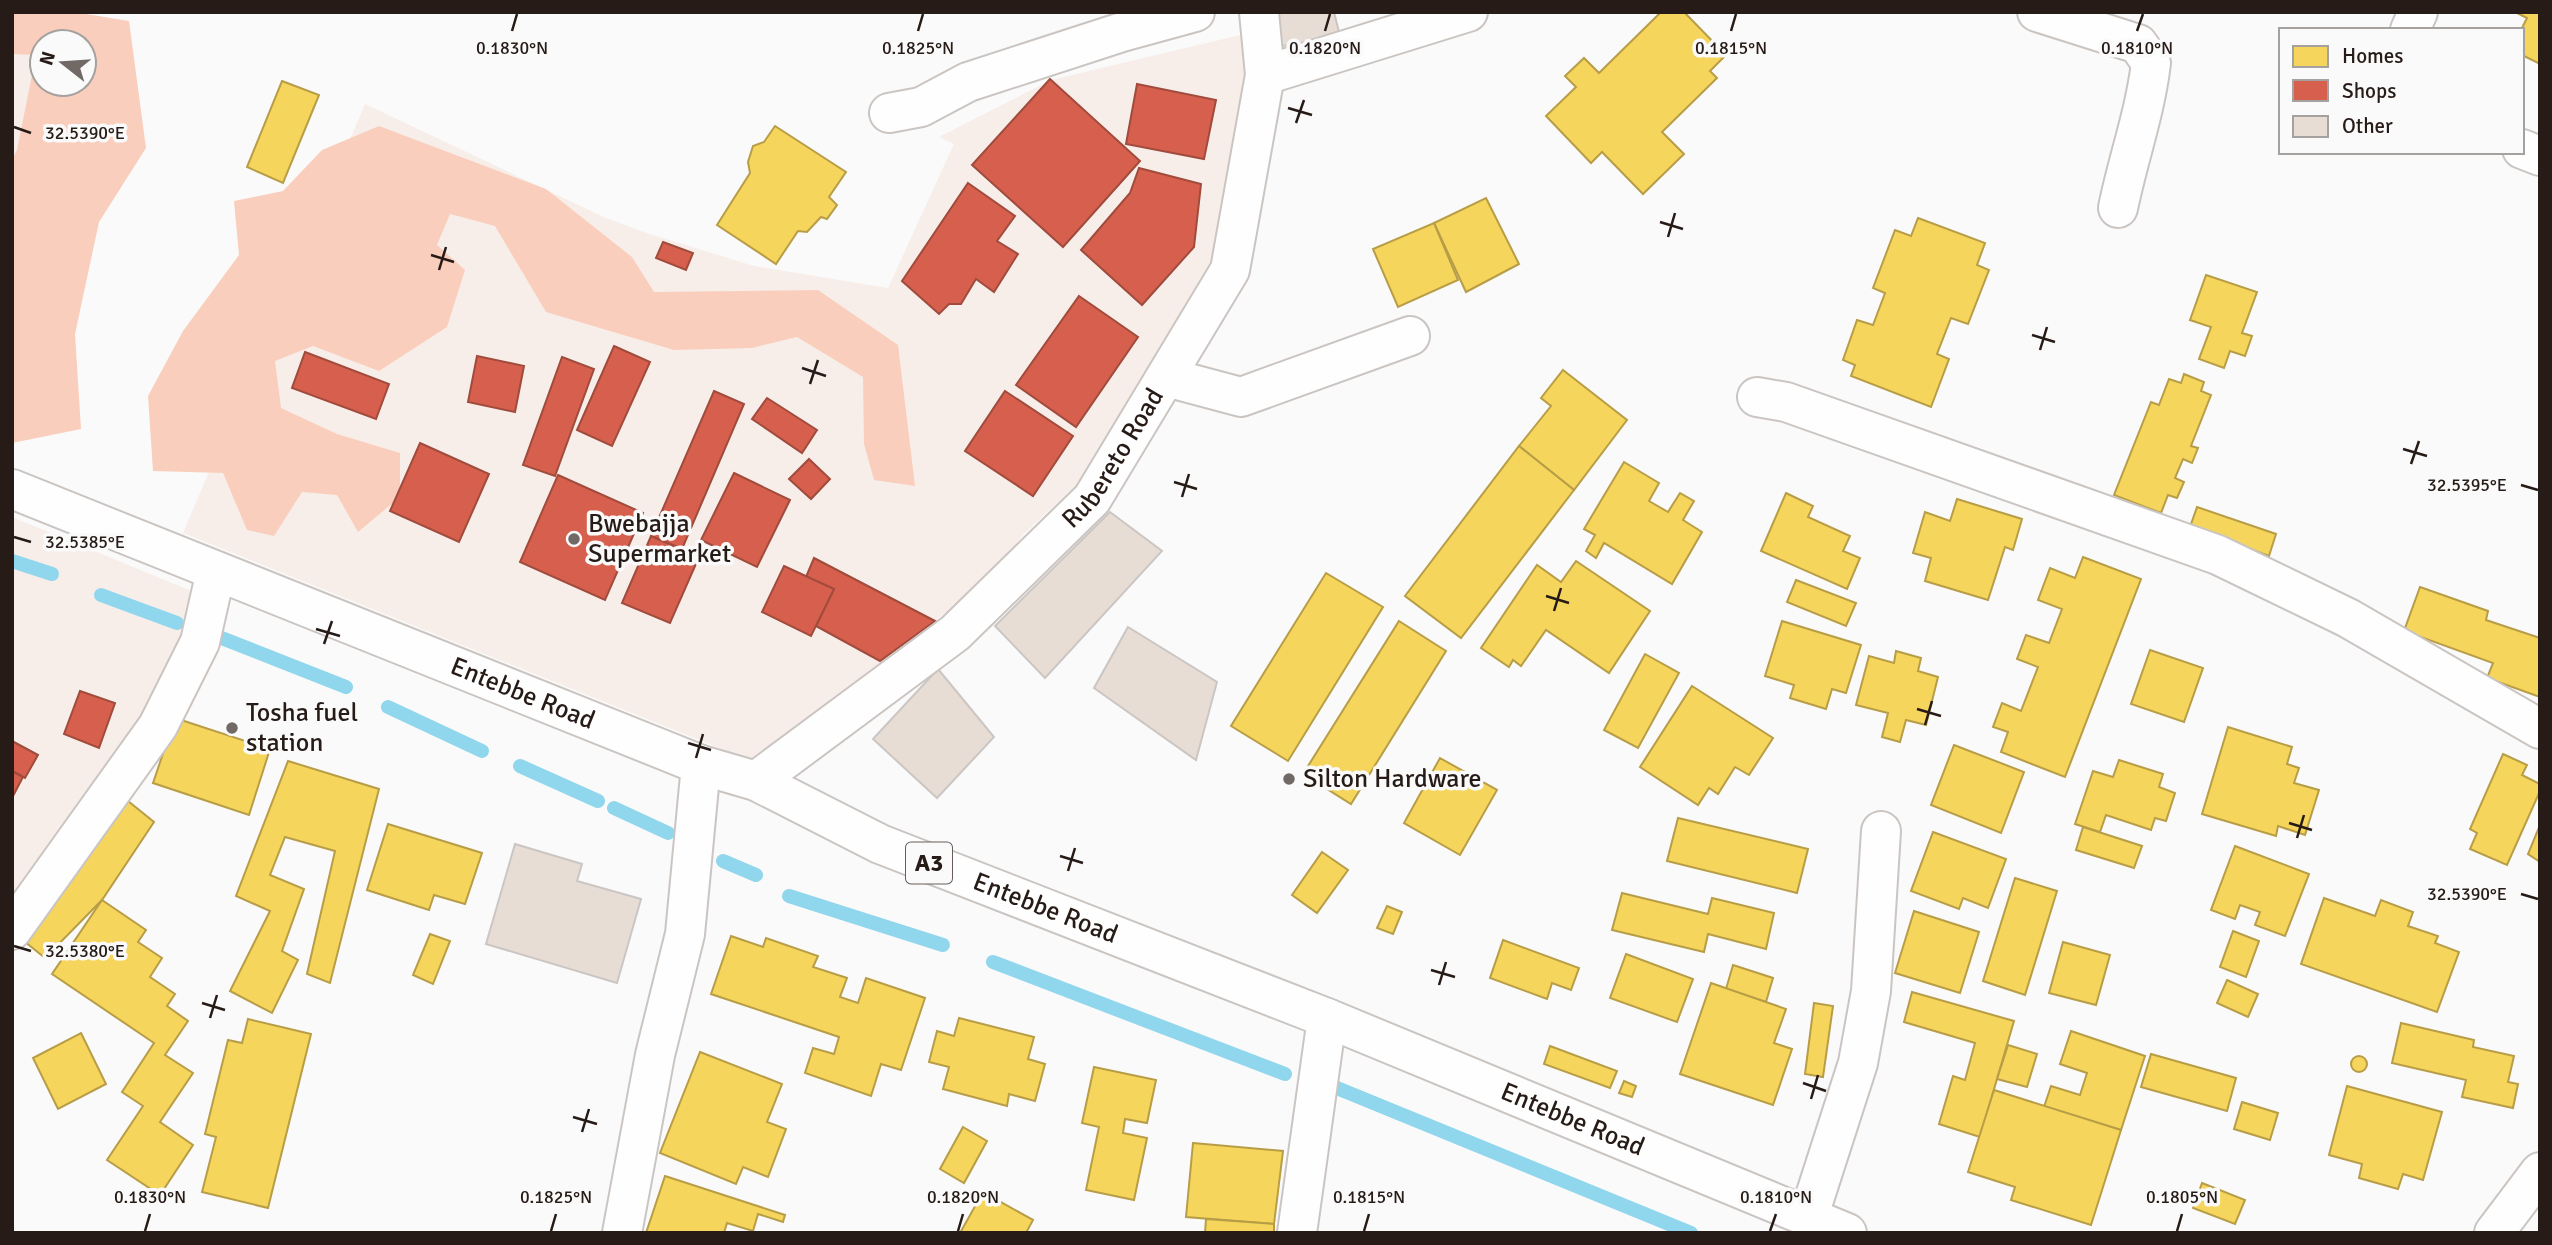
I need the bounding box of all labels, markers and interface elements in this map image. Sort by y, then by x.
north arrow [28,28,98,98]
legend [2279,28,2524,154]
text: 0.1830°N [476,37,548,59]
text: 0.1825°N [882,37,954,59]
text: 0.1820°N [1289,37,1361,59]
text: 0.1815°N [1695,37,1767,59]
text: 0.1810°N [2101,37,2173,59]
text: Homes [2342,43,2404,69]
text: N [34,48,61,68]
text: Shops [2342,78,2396,104]
text: Other [2342,113,2393,139]
text: 32.5390°E [45,122,125,144]
street label: Rubereto Road [1055,383,1171,535]
text: 32.5395°E [2427,474,2507,496]
place label: Bwebajja Supermarket [588,508,731,570]
text: 32.5385°E [45,531,125,553]
marker: Bwebajja Supermarket [566,531,582,547]
street label: Entebbe Road [446,650,599,737]
place label: Tosha fuel station [246,697,358,759]
marker: Tosha fuel station [224,720,240,736]
place label: Silton Hardware [1303,763,1482,795]
marker: Silton Hardware [1281,771,1297,787]
road number: A3 [906,842,952,884]
street label: Entebbe Road [968,866,1122,951]
text: 32.5390°E [2427,883,2507,905]
text: 32.5380°E [45,940,125,962]
street label: Entebbe Road [1496,1076,1649,1163]
text: 0.1830°N [114,1186,186,1208]
text: 0.1825°N [520,1186,592,1208]
text: 0.1820°N [927,1186,999,1208]
text: 0.1815°N [1333,1186,1405,1208]
text: 0.1810°N [1740,1186,1812,1208]
text: 0.1805°N [2146,1186,2218,1208]

